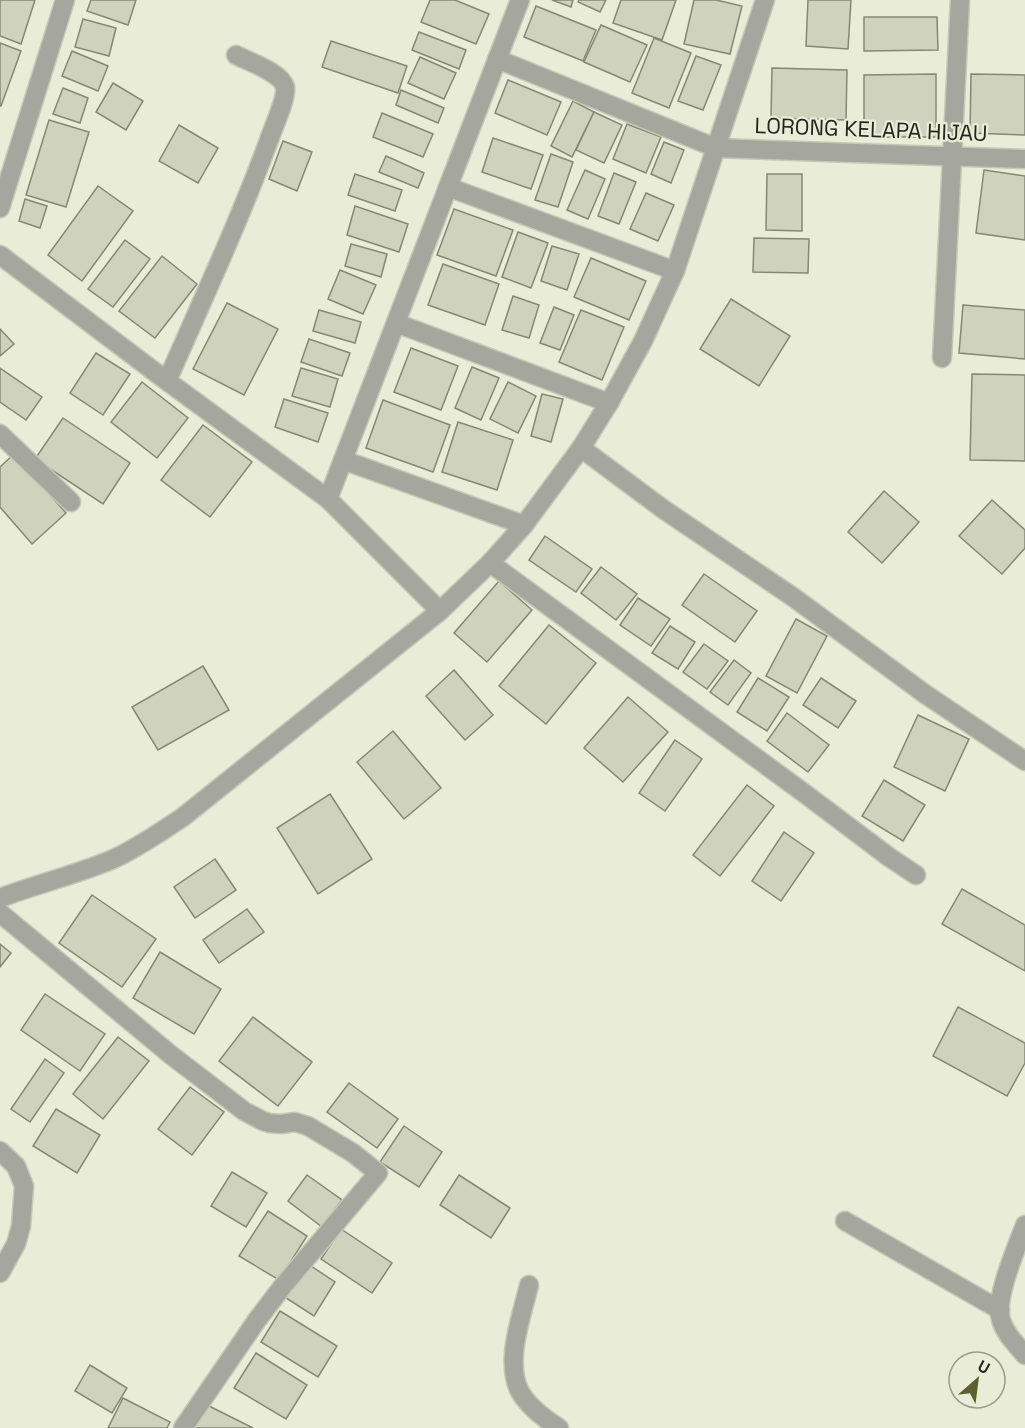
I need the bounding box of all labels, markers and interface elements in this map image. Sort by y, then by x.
street label: LORONG KELAPA HIJAU [754,111,988,147]
north arrow [947,1350,1007,1410]
text: U [974,1355,993,1379]

